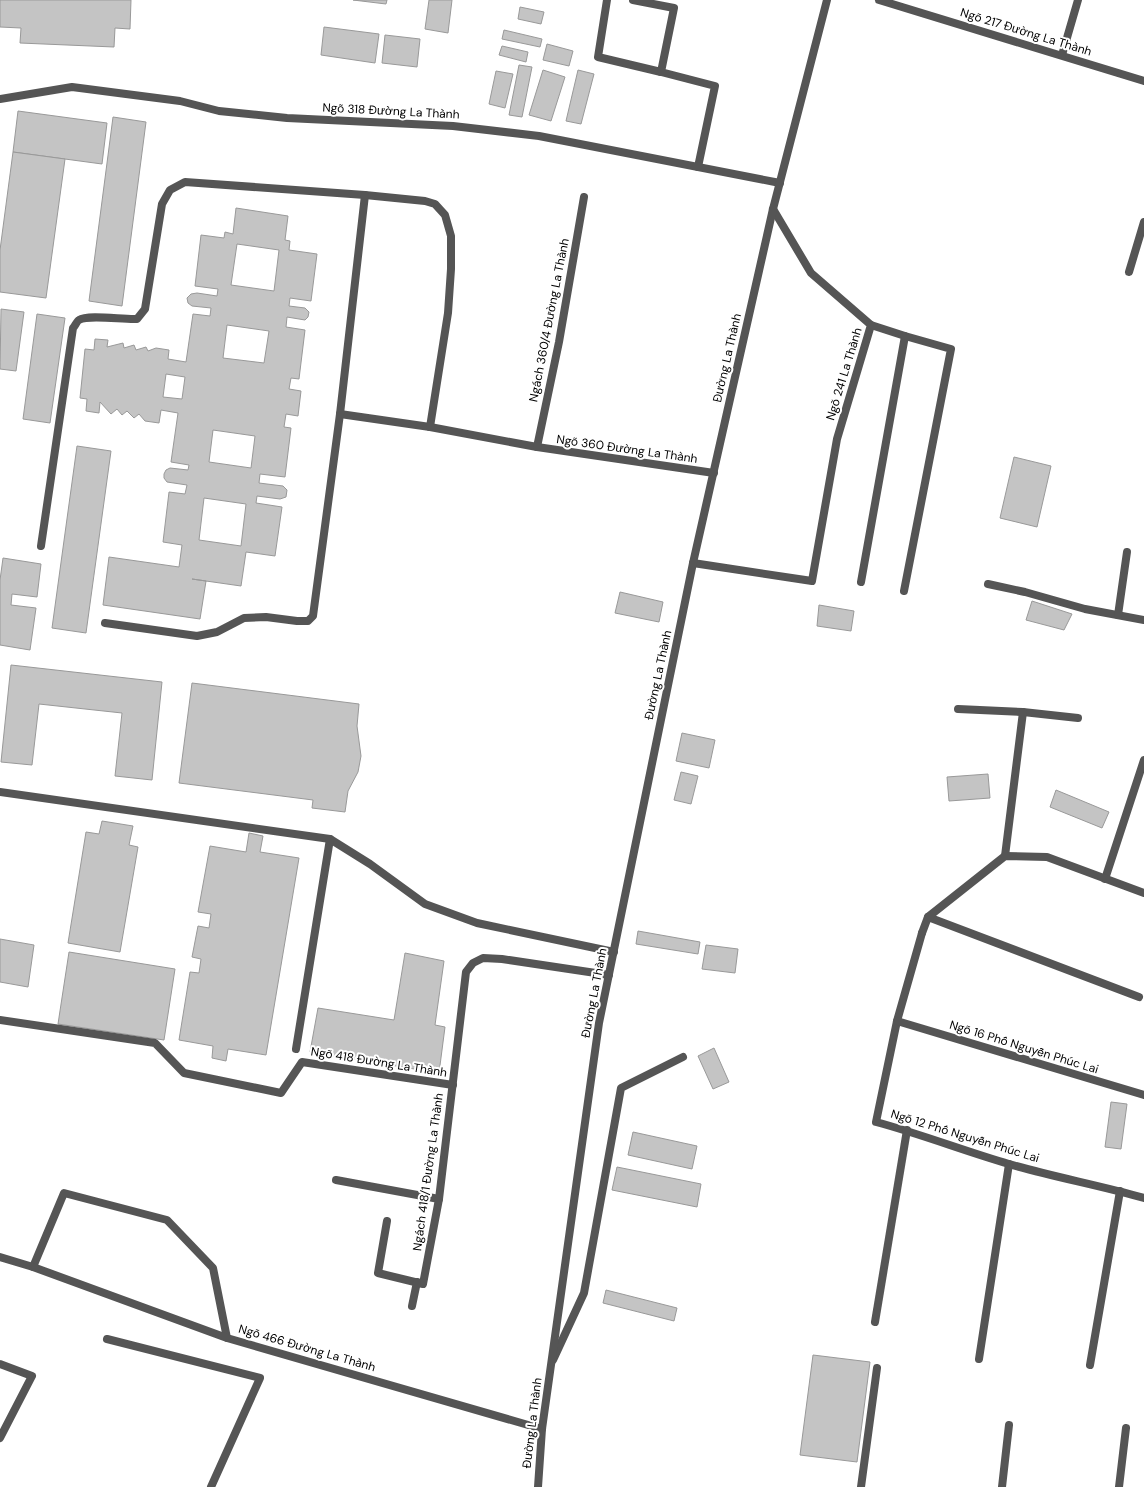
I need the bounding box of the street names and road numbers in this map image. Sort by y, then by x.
street label: Ngõ 217 Đường La Thành [958,4,1094,60]
street label: Ngõ 318 Đường La Thành [322,99,460,123]
street label: Ngách 360/4 Đường La Thành [525,237,573,403]
street label: Đường La Thành [709,312,745,404]
street label: Ngõ 241 La Thành [822,326,866,422]
street label: Ngõ 360 Đường La Thành [555,431,699,467]
street label: Đường La Thành [641,629,675,721]
street label: Đường La Thành [577,947,611,1039]
street label: Ngõ 16 Phố Nguyễn Phúc Lai [948,1017,1101,1077]
street label: Ngõ 418 Đường La Thành [310,1043,448,1081]
street label: Ngách 418/1 Đường La Thành [409,1092,447,1252]
street label: Ngõ 12 Phố Nguyễn Phúc Lai [889,1106,1041,1166]
street label: Ngõ 466 Đường La Thành [237,1321,377,1375]
street label: Đường La Thành [519,1377,546,1469]

